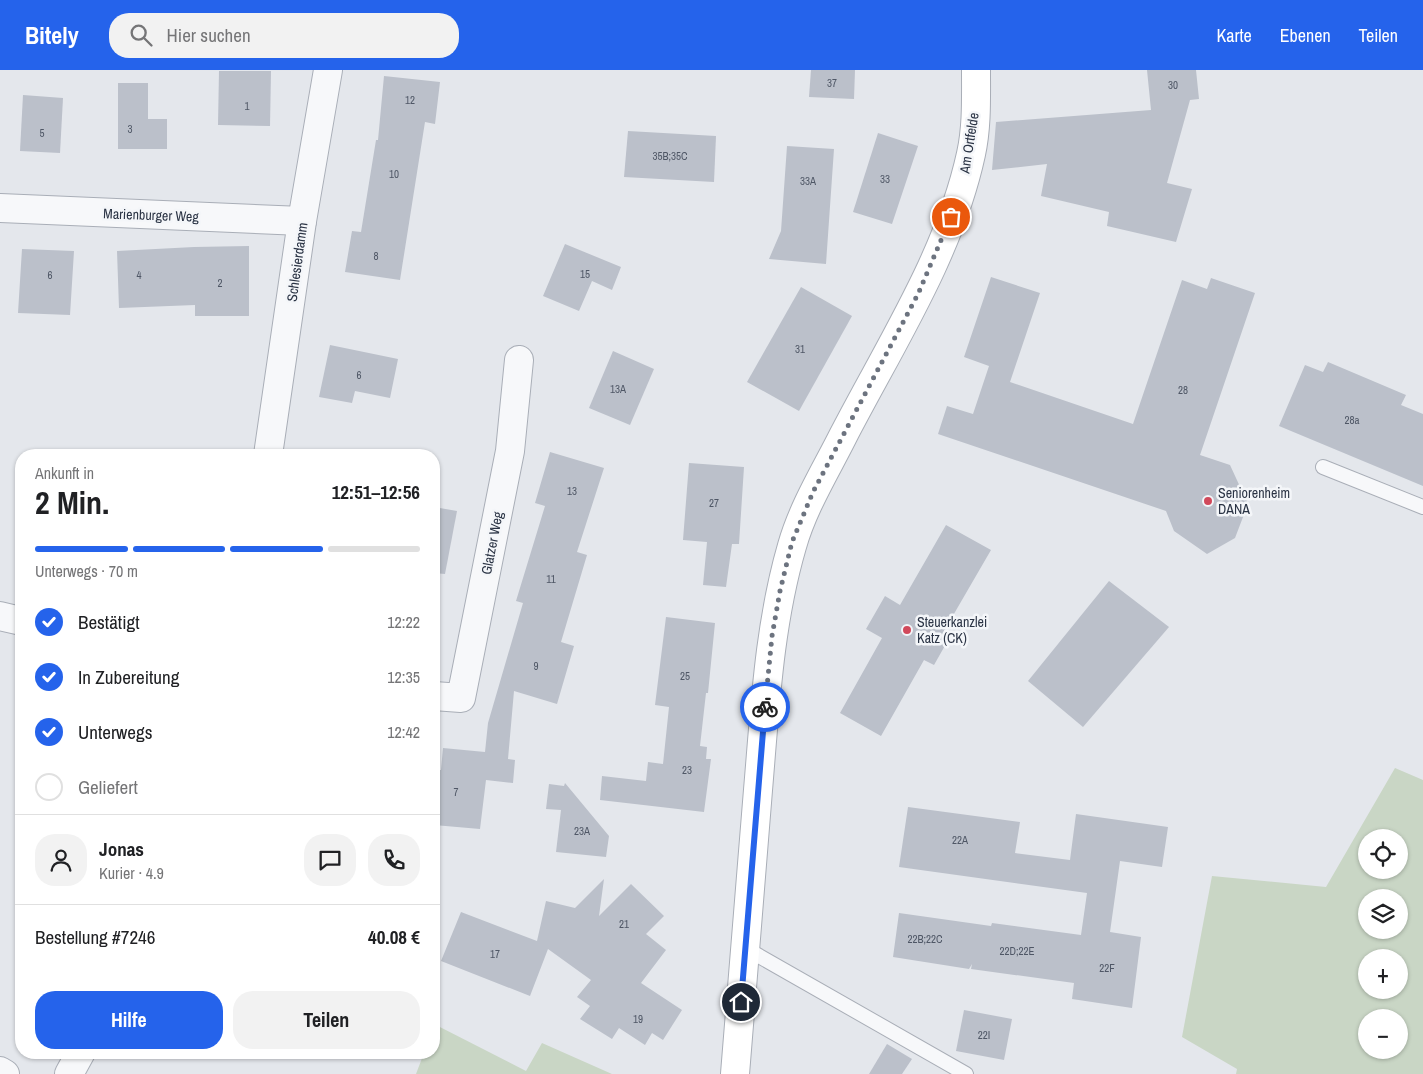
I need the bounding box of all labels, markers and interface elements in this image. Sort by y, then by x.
search box [109,13,459,58]
text: Bitely [25,19,79,51]
icon: search [127,21,155,49]
text: Hier suchen [167,22,251,48]
text: Karte [1216,23,1252,48]
text: Ebenen [1280,23,1331,48]
text: Teilen [1359,23,1398,48]
house number: 37 [827,76,837,90]
house number: 30 [1168,78,1178,92]
house number: 12 [405,93,415,107]
house number: 1 [244,99,250,113]
street label: Am Ortfelde [955,111,983,176]
house number: 3 [127,122,133,136]
house number: 5 [39,126,45,140]
house number: 35B;35C [652,149,688,163]
house number: 10 [389,167,399,181]
house number: 33 [880,172,890,186]
house number: 33A [800,174,817,188]
pin [930,196,972,238]
icon: bag [937,203,965,231]
street label: Marienburger Weg [103,204,200,226]
street label: Schlesierdamm [283,221,311,303]
house number: 8 [373,249,379,263]
house number: 15 [580,267,590,281]
house number: 6 [47,268,53,282]
house number: 4 [136,268,142,282]
house number: 2 [217,276,223,290]
house number: 31 [795,342,805,356]
house number: 6 [356,368,362,382]
house number: 13A [610,382,627,396]
house number: 28 [1178,383,1188,397]
house number: 28a [1344,413,1360,427]
text: Ankunft in [35,462,94,484]
text: 12:51–12:56 [332,479,420,505]
text: 2 Min. [35,481,109,524]
house number: 13 [567,484,577,498]
place label: Seniorenheim DANA [1218,484,1290,518]
marker: Seniorenheim DANA [1202,495,1214,507]
house number: 27 [709,496,719,510]
street label: Glatzer Weg [477,509,507,576]
text: Unterwegs · 70 m [35,560,138,582]
house number: 11 [546,572,556,586]
icon: check [35,608,63,636]
text: Bestätigt [78,609,140,635]
text: 12:22 [387,611,420,633]
place label: Steuerkanzlei Katz (CK) [917,613,987,647]
marker: Steuerkanzlei Katz (CK) [901,624,913,636]
house number: 9 [533,659,539,673]
icon: check [35,663,63,691]
text: In Zubereitung [78,664,179,690]
text: 12:35 [387,666,420,688]
house number: 25 [680,669,690,683]
courier [740,682,790,732]
icon: bike [751,693,779,721]
icon: check [35,718,63,746]
text: Unterwegs [78,719,152,745]
text: 12:42 [387,721,420,743]
house number: 23 [682,763,692,777]
text: Geliefert [78,774,138,800]
house number: 7 [453,785,459,799]
house number: 23A [574,824,591,838]
map controls [1358,829,1408,1059]
button: locate [1358,829,1408,879]
house number: 22A [952,833,969,847]
button: person [35,834,87,886]
button: chat [304,834,356,886]
button: phone [368,834,420,886]
text: Jonas [99,836,144,862]
text: Kurier · 4.9 [99,862,164,884]
button: layers [1358,889,1408,939]
house number: 21 [619,917,629,931]
text: Bestellung #7246 [35,924,155,950]
text: 40.08 € [368,924,420,950]
house number: 22B;22C [907,932,943,946]
house number: 22D;22E [999,944,1035,958]
house number: 17 [490,947,500,961]
button: + [1358,949,1408,999]
house number: 22F [1099,961,1115,975]
pin [720,981,762,1023]
icon: home [727,988,755,1016]
button: Hilfe [35,991,223,1049]
button: Teilen [233,991,420,1049]
button: − [1358,1009,1408,1059]
house number: 19 [633,1012,643,1026]
house number: 22I [978,1028,990,1042]

